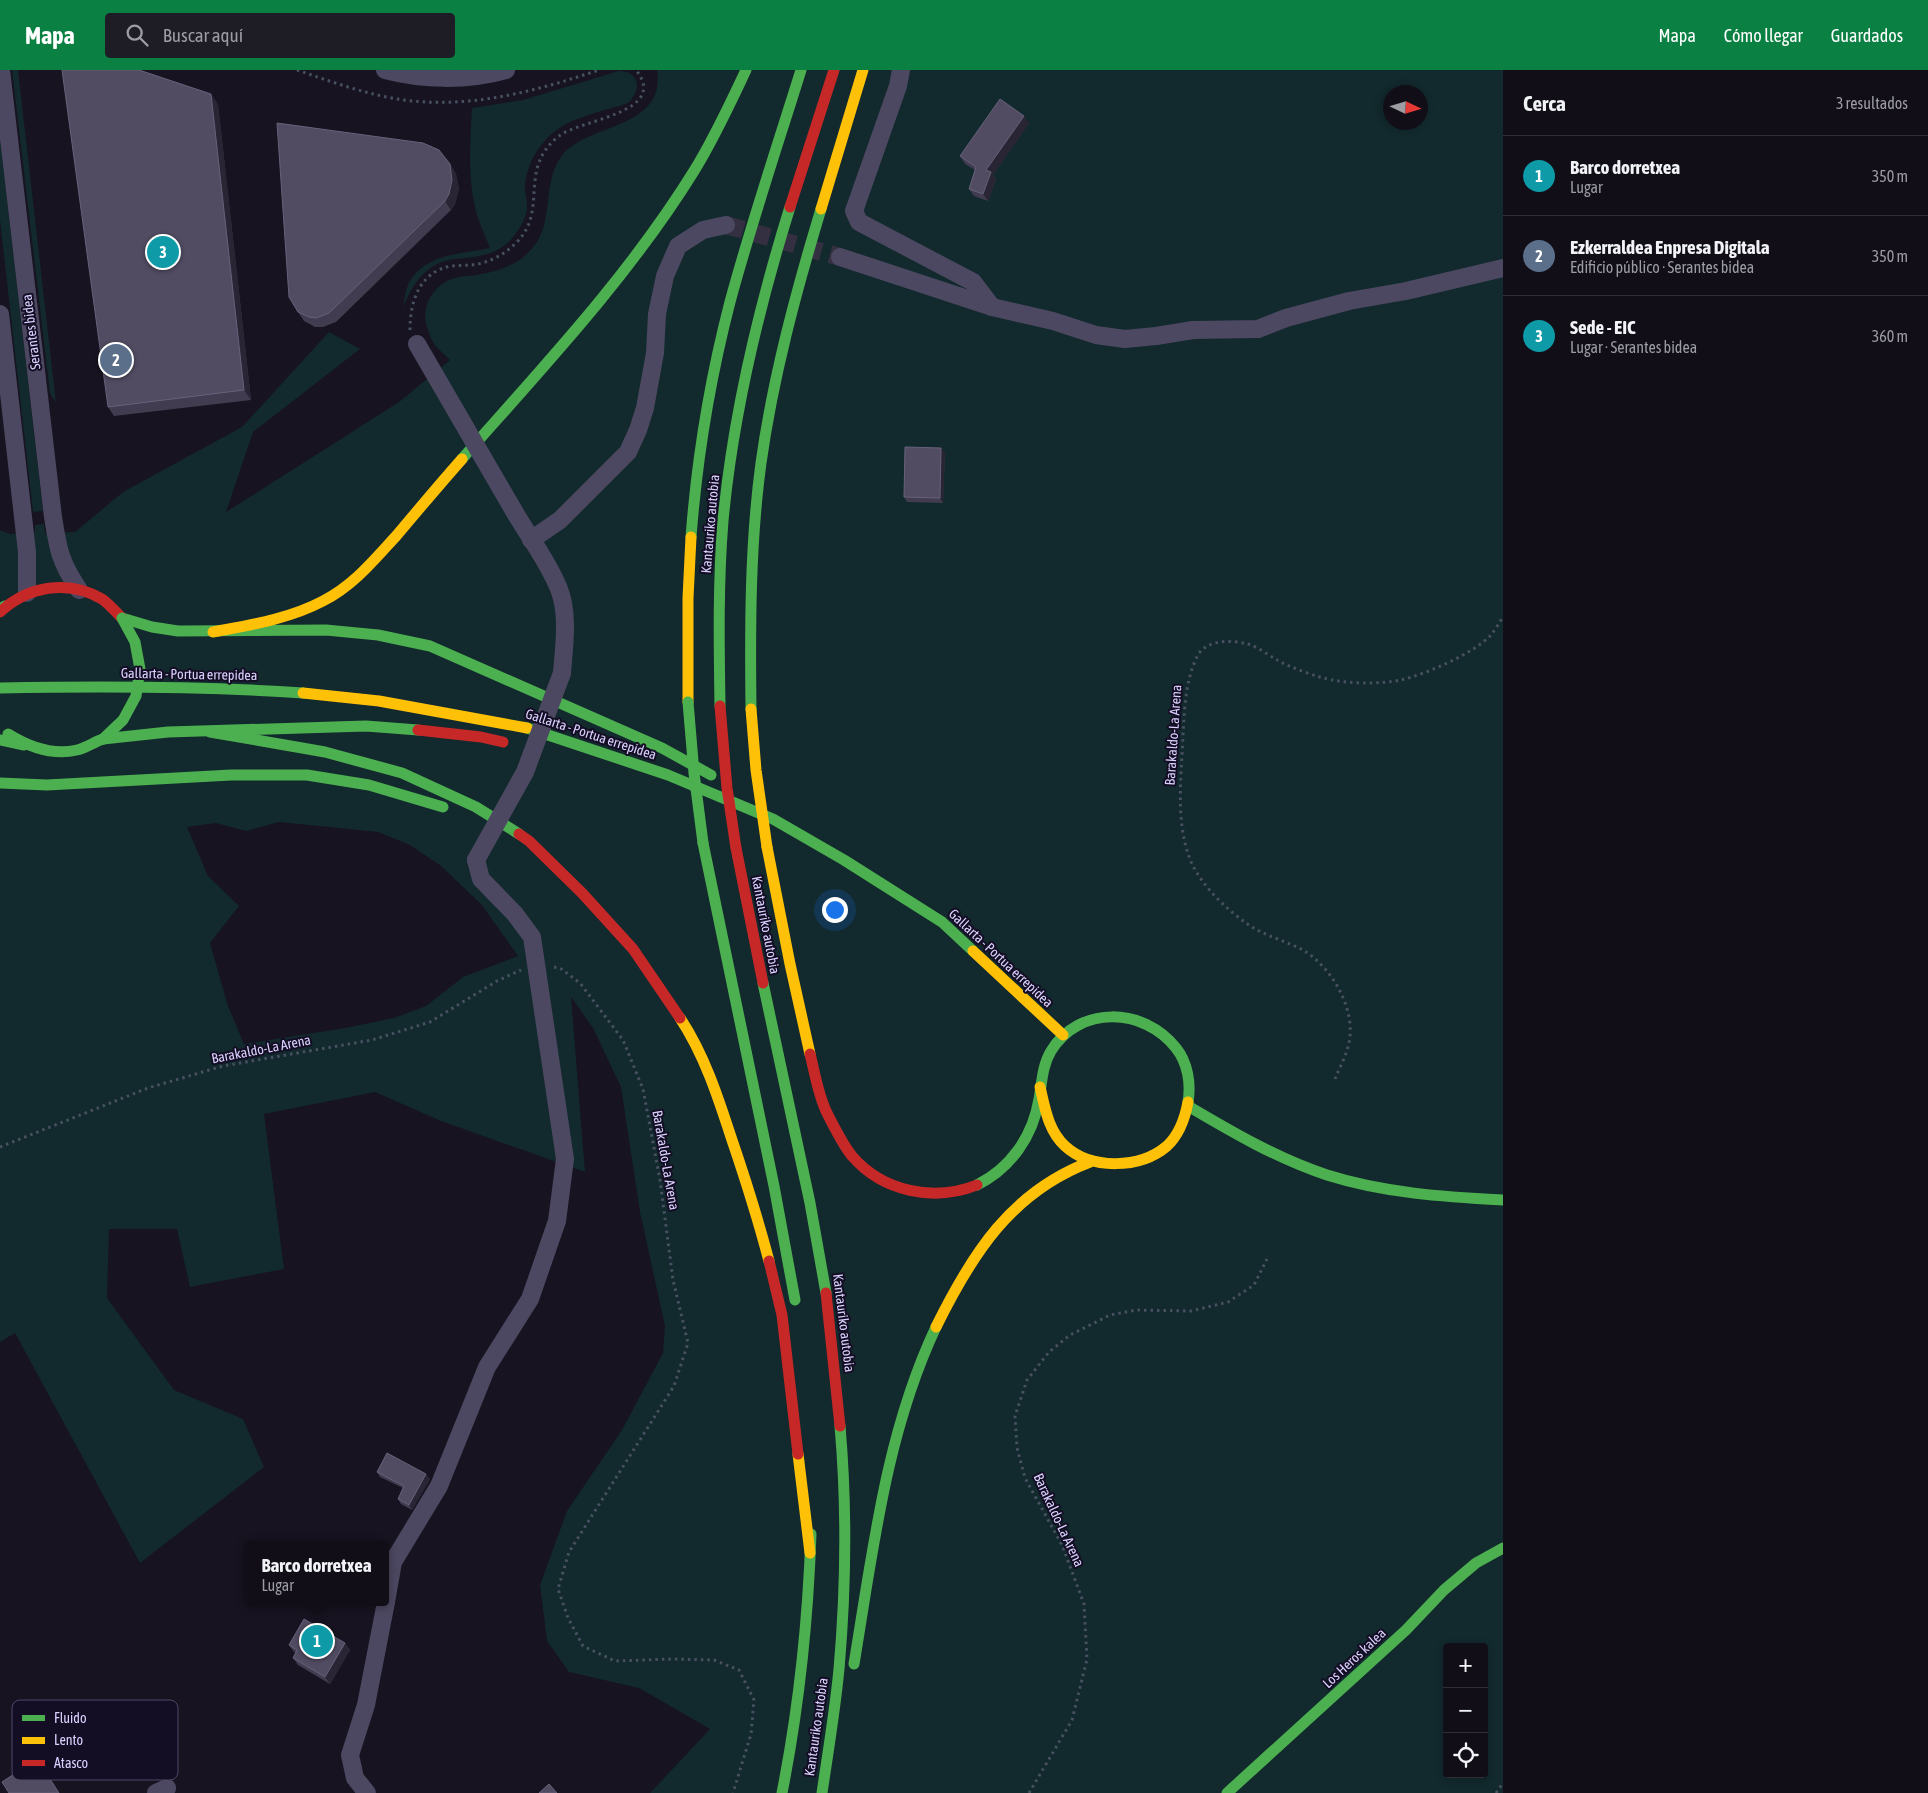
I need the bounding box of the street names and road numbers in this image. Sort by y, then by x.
street label: Serantes bidea [18,293,44,371]
street label: Kantauriko autobia [698,474,722,574]
street label: Gallarta - Portua errepidea [121,665,257,683]
street label: Barakaldo-La Arena [1161,684,1185,786]
street label: Gallarta - Portua errepidea [524,705,658,763]
street label: Kantauriko autobia [749,875,783,975]
street label: Gallarta - Portua errepidea [946,906,1056,1010]
street label: Barakaldo-La Arena [210,1032,312,1066]
street label: Barakaldo-La Arena [649,1109,683,1211]
street label: Kantauriko autobia [830,1273,858,1373]
street label: Barakaldo-La Arena [1030,1471,1088,1569]
street label: Los Heros kalea [1319,1625,1389,1691]
street label: Kantauriko autobia [801,1677,831,1777]

